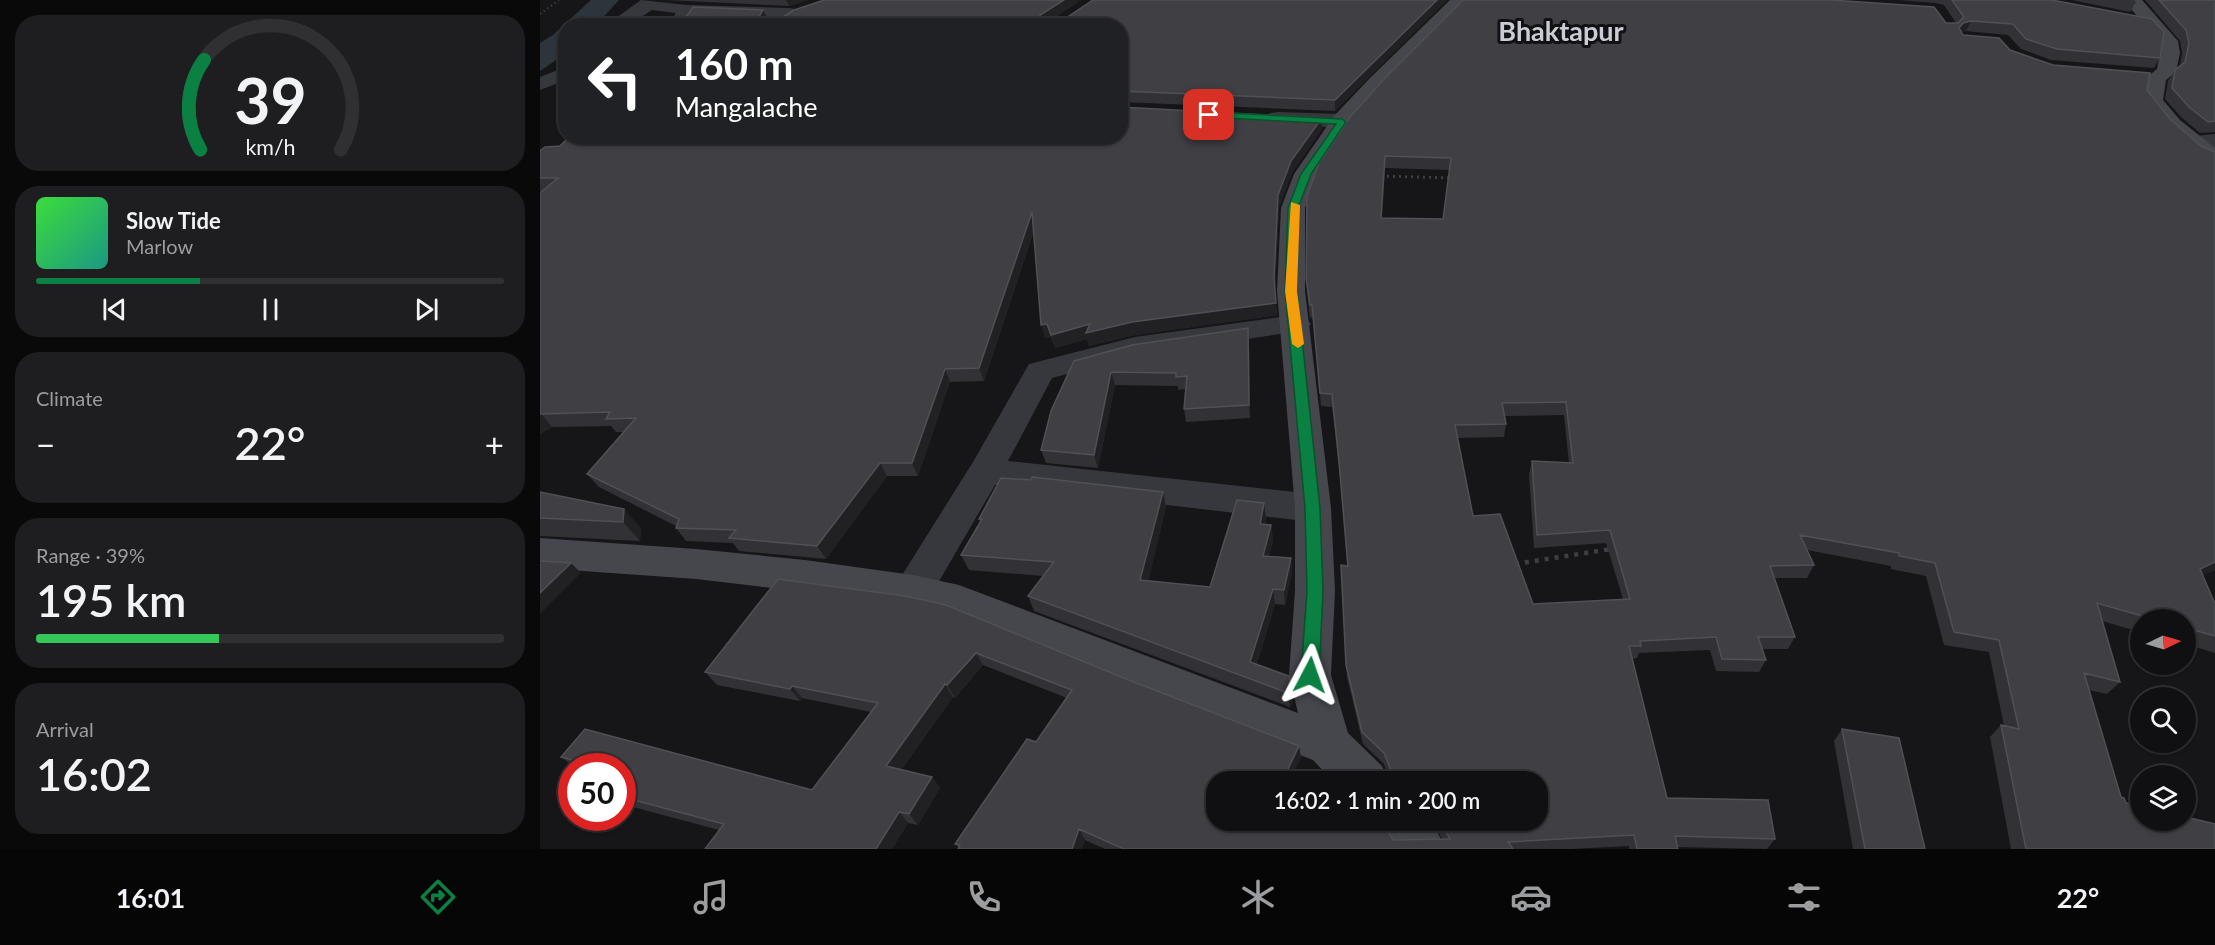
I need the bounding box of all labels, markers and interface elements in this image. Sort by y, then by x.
district label: Bhaktapur [1498,14,1624,47]
text: 160 m [675,39,793,89]
icon: left [576,42,654,120]
text: 39 [234,62,306,137]
pin [1183,89,1234,140]
text: Mangalache [675,90,818,123]
icon: arrive [1192,98,1225,131]
text: km/h [245,134,295,160]
text: Slow Tide [126,207,221,234]
text: Marlow [126,234,193,258]
icon: previous [98,293,131,326]
icon: pause [254,293,287,326]
icon: next [410,293,443,326]
text: Climate [36,386,103,410]
text: 22° [235,416,305,470]
text: − [36,424,55,464]
text: + [485,424,504,464]
text: Range · 39% [36,543,145,567]
text: 195 km [36,573,186,627]
north arrow [2130,609,2196,675]
map controls [2130,609,2196,831]
position arrow [1278,643,1342,707]
button: search [2130,687,2196,753]
text: Arrival [36,717,94,741]
text: 16:02 [36,747,152,801]
speed limit sign: 50 [558,753,636,831]
button: layers [2130,765,2196,831]
text: 16:02 · 1 min · 200 m [1274,787,1480,814]
icon: directions [417,876,459,918]
icon: music [690,876,732,918]
icon: phone [963,876,1005,918]
icon: climate [1237,876,1279,918]
icon: car [1510,876,1552,918]
icon: filters [1783,876,1825,918]
text: 16:01 [116,881,185,914]
text: 22° [2057,881,2099,914]

